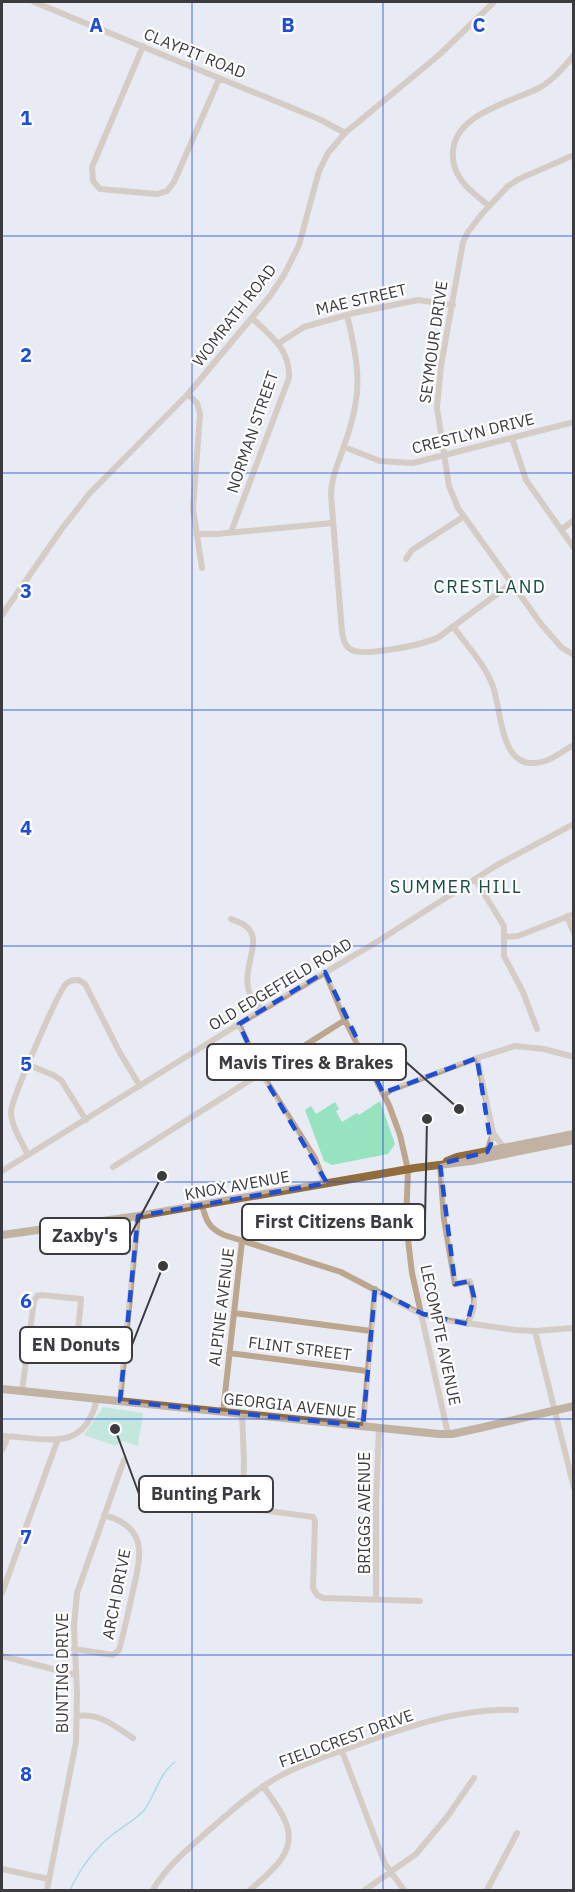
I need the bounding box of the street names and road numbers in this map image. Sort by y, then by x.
street label: CLAYPIT ROAD [141,23,249,83]
street label: WOMRATH ROAD [188,260,280,370]
street label: MAE STREET [314,279,408,319]
street label: SEYMOUR DRIVE [415,279,451,405]
street label: NORMAN STREET [222,368,282,496]
street label: CRESTLYN DRIVE [410,408,536,458]
street label: OLD EDGEFIELD ROAD [205,933,355,1035]
street label: KNOX AVENUE [183,1166,291,1204]
street label: ALPINE AVENUE [204,1247,238,1367]
street label: LECOMPTE AVENUE [416,1263,466,1407]
street label: FLINT STREET [247,1332,353,1364]
street label: GEORGIA AVENUE [223,1388,357,1422]
street label: BRIGGS AVENUE [354,1452,374,1574]
street label: ARCH DRIVE [97,1547,135,1641]
street label: BUNTING DRIVE [52,1613,72,1733]
street label: FIELDCREST DRIVE [276,1704,416,1772]

